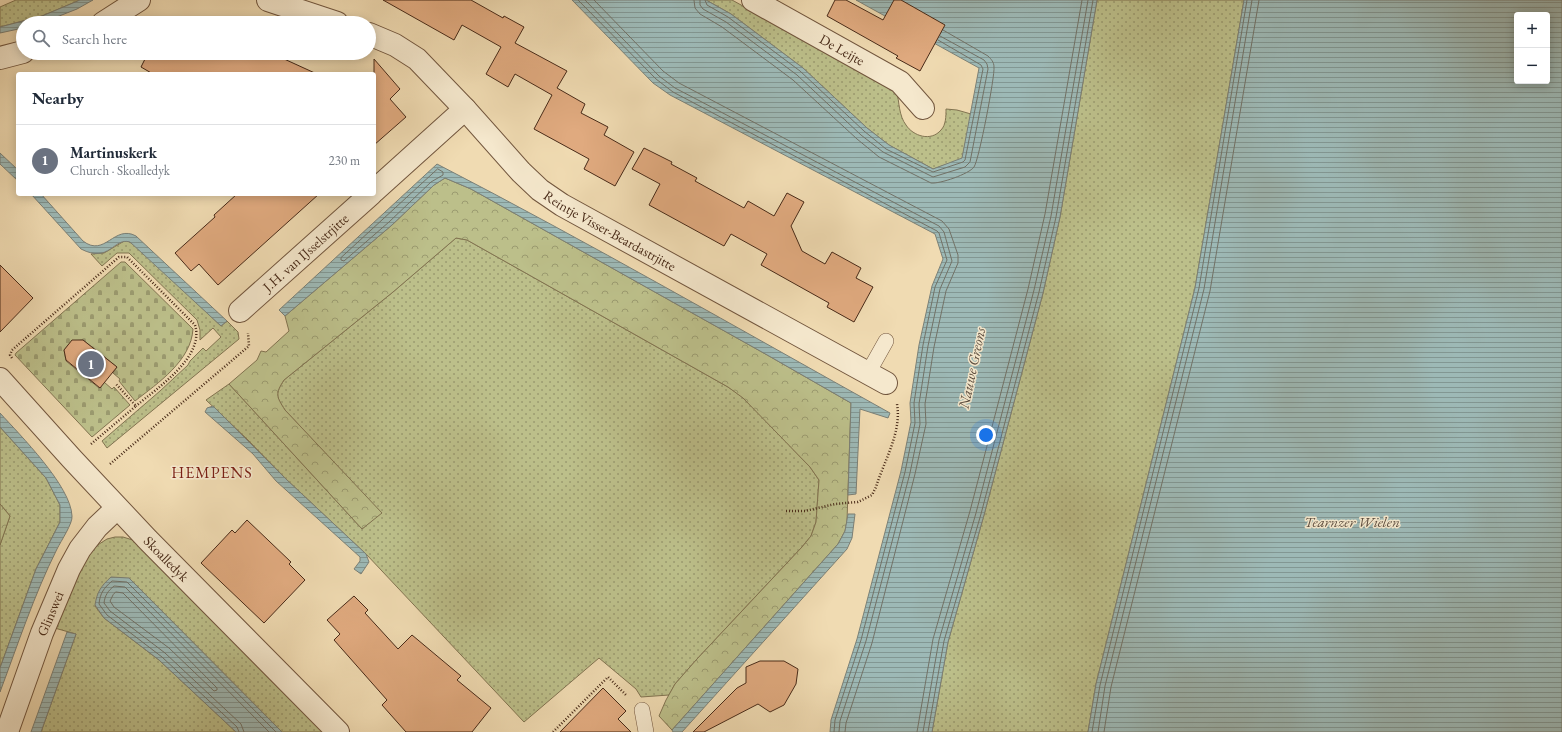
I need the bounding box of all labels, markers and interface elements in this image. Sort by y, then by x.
map controls [1514,12,1550,84]
button: + [1514,12,1550,48]
search box [16,16,376,60]
icon: search [30,27,52,49]
text: Search here [62,29,127,48]
street label: De Leijte [816,30,868,70]
button: − [1514,48,1550,84]
text: Nearby [32,87,84,109]
text: Martinuskerk [70,143,157,162]
text: 1 [42,152,48,169]
text: 230 m [329,152,360,169]
text: Church · Skoalledyk [70,162,170,179]
street label: Reintje Visser-Beardastrjitte [540,186,680,275]
street label: J.H. van IJsselstrjitte [258,209,353,296]
water label: Nauwe Greons [953,325,990,411]
pin: 1 [78,349,104,379]
your location [976,425,996,445]
district label: HEMPENS [171,462,253,483]
water label: Tearnzer Wielen [1304,512,1400,531]
street label: Skoalledyk [140,532,193,586]
street label: Glinswei [33,588,68,639]

